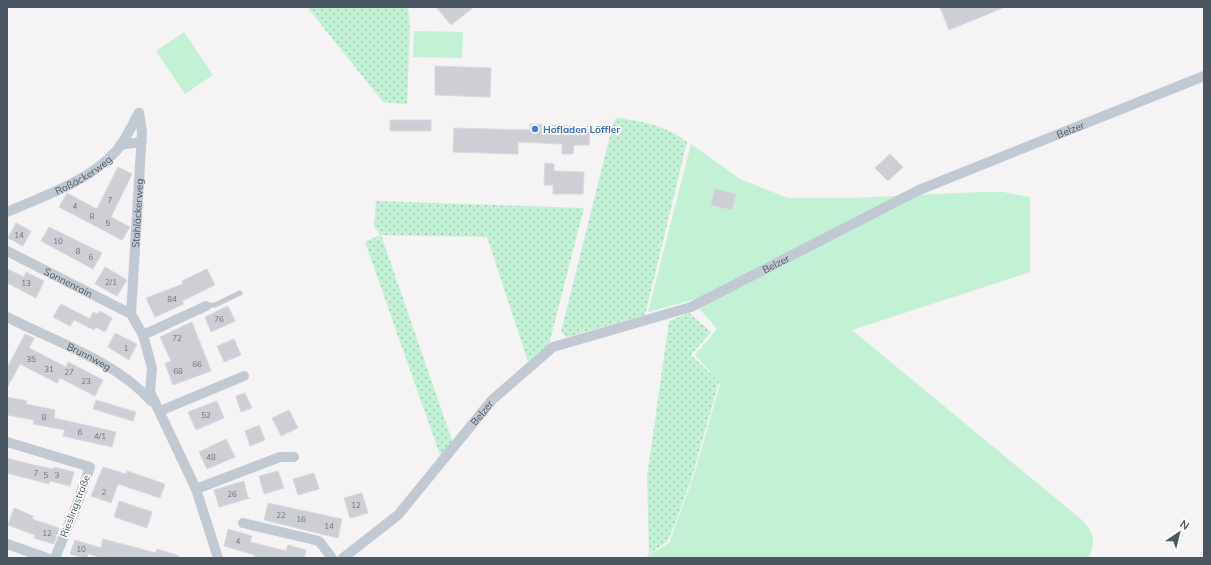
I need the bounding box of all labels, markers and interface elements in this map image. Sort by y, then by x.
street label: Belzer [1054,118,1086,141]
place label: Hofladen Löffler [543,123,620,136]
marker: Hofladen Löffler [530,124,540,134]
street label: Roßäckerweg [53,153,114,197]
street label: Stahläckerweg [129,178,146,248]
house number: 7 [108,195,113,205]
house number: 4 [73,201,78,211]
house number: 8 [90,211,95,221]
house number: 5 [106,218,111,228]
house number: 14 [14,230,24,240]
house number: 10 [53,236,63,246]
house number: 8 [76,246,81,256]
street label: Belzer [760,251,792,276]
house number: 6 [89,252,94,262]
street label: Sonnenrain [42,264,95,300]
house number: 2/1 [105,277,117,287]
house number: 13 [21,278,31,288]
house number: 84 [167,294,177,304]
house number: 76 [214,314,224,324]
house number: 72 [172,333,182,343]
street label: Brunnweg [65,339,114,373]
house number: 1 [124,343,129,353]
house number: 35 [26,354,36,364]
house number: 66 [192,359,202,369]
house number: 31 [44,364,54,374]
house number: 68 [173,366,183,376]
house number: 27 [64,367,74,377]
house number: 23 [81,376,91,386]
street label: Belzer [467,397,496,428]
house number: 52 [201,410,211,420]
house number: 8 [42,412,47,422]
house number: 6 [78,427,83,437]
house number: 4/1 [94,431,106,441]
house number: 48 [206,452,216,462]
house number: 7 [34,468,39,478]
house number: 5 [44,470,49,480]
house number: 3 [55,470,60,480]
street label: Rieslingstraße [57,473,93,539]
house number: 2 [102,487,107,497]
house number: 26 [227,489,237,499]
house number: 12 [351,500,361,510]
house number: 22 [276,510,286,520]
north arrow [1159,513,1199,553]
house number: 16 [296,514,306,524]
text: N [1177,517,1192,533]
house number: 14 [324,521,334,531]
house number: 12 [42,528,52,538]
house number: 4 [236,536,241,546]
house number: 10 [76,544,86,554]

